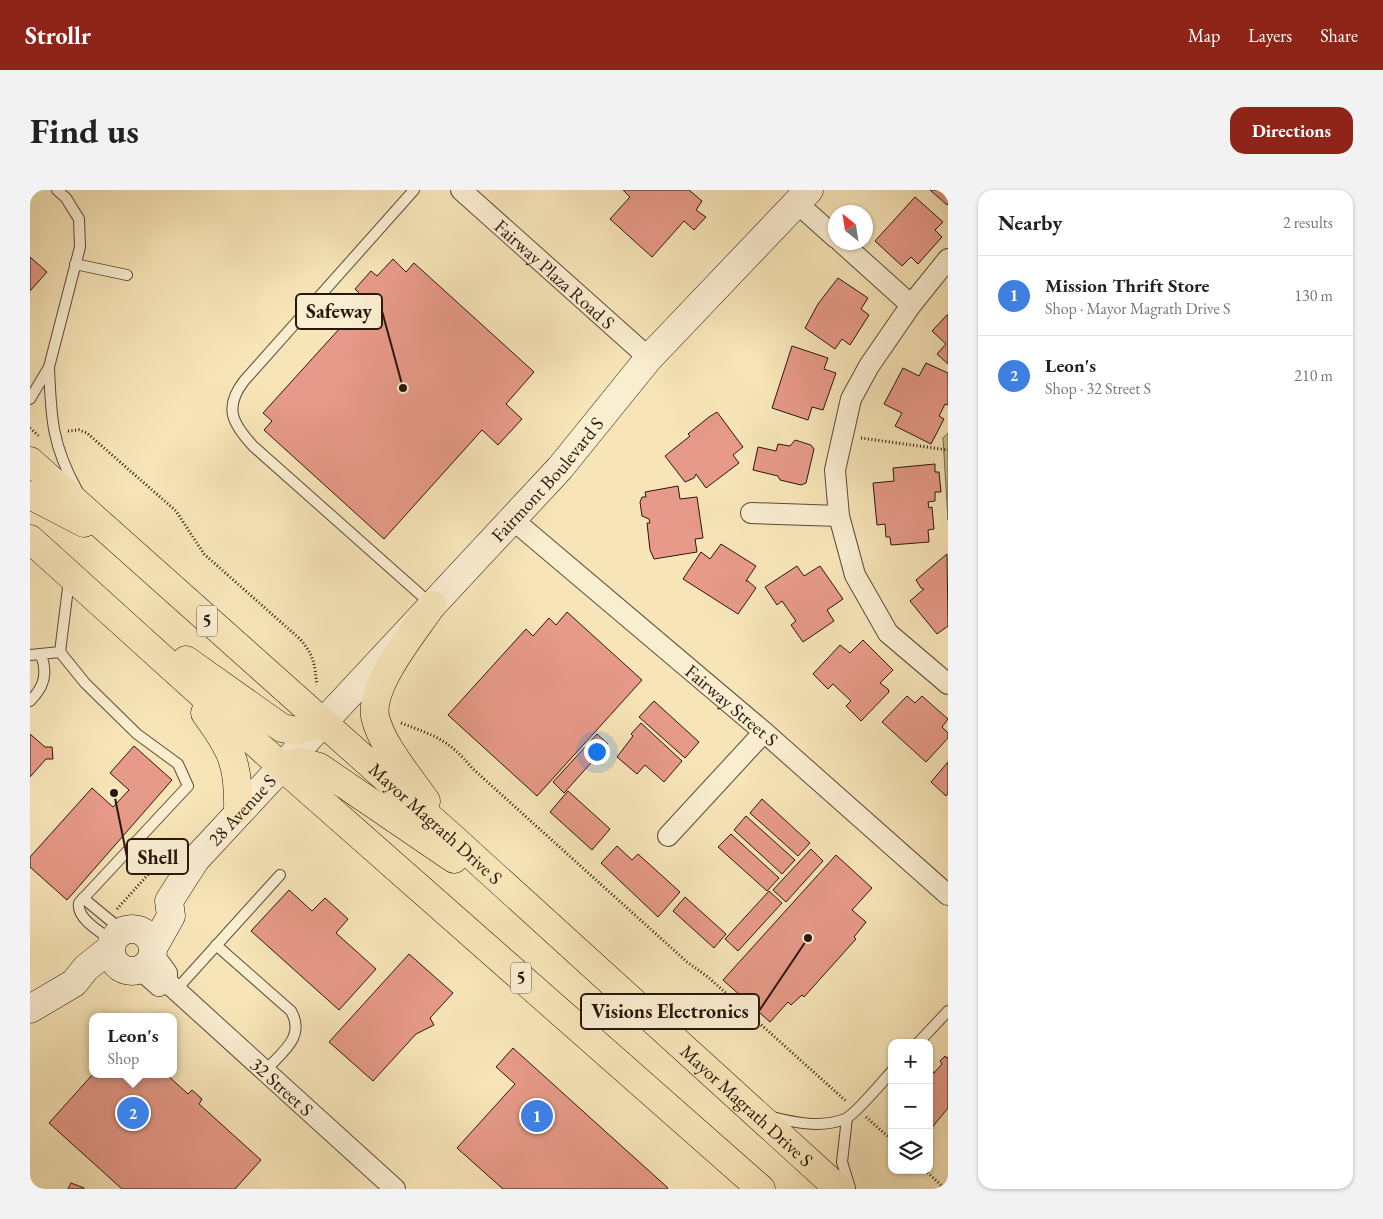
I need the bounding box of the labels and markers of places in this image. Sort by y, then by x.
callout: Safeway [296,294,382,329]
callout: Shell [127,839,188,874]
callout: Visions Electronics [581,994,759,1029]
pin: 2 [117,1094,149,1132]
pin: 1 [521,1097,553,1135]

